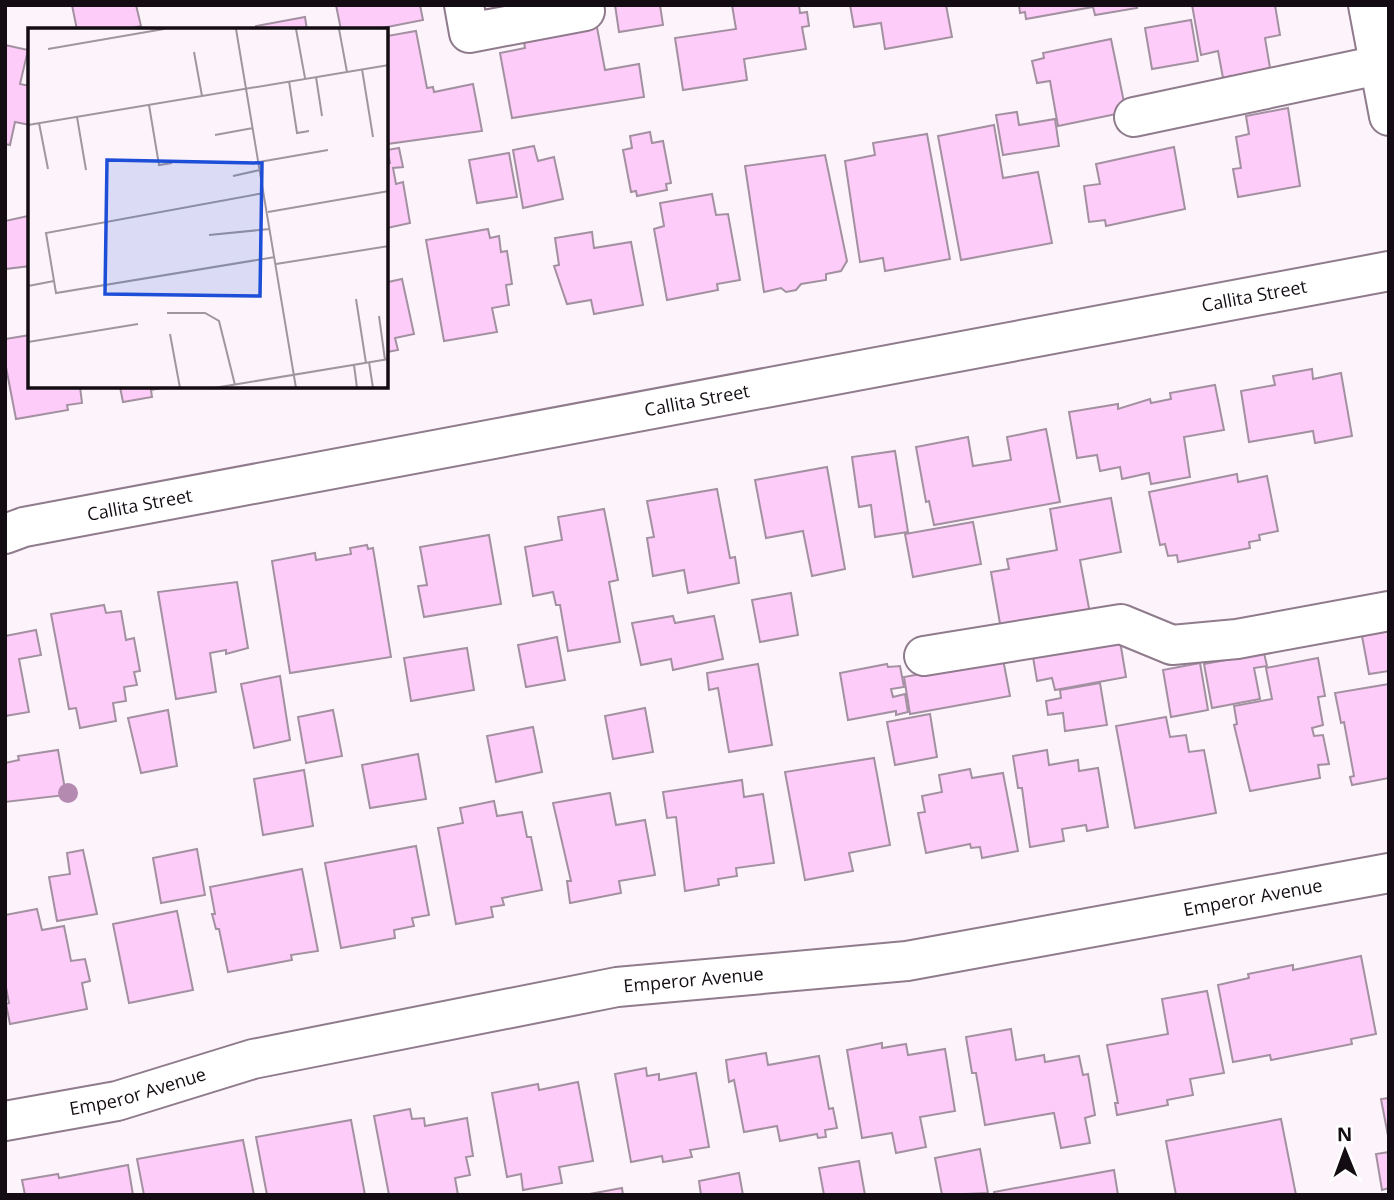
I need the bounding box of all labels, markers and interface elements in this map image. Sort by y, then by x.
inset map [28,28,388,388]
street label: Callita Street [1200,274,1309,317]
street label: Callita Street [642,378,751,421]
street label: Callita Street [85,483,194,526]
street label: Emperor Avenue [1181,872,1324,921]
street label: Emperor Avenue [622,961,765,997]
street label: Emperor Avenue [67,1061,209,1120]
north arrow [1310,1116,1380,1186]
text: N [1337,1121,1353,1147]

